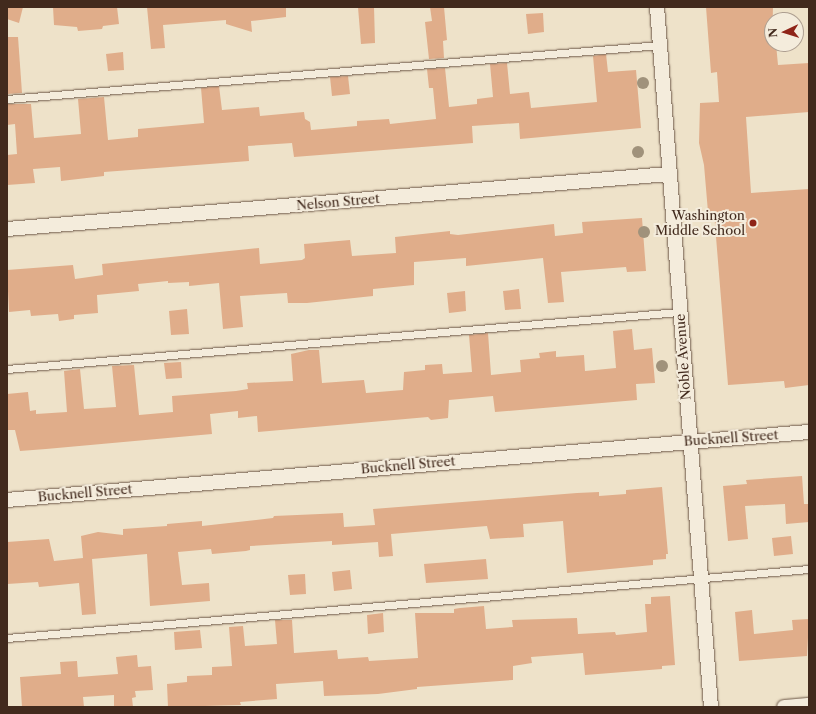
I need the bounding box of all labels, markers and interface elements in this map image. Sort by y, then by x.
north arrow [764,12,804,52]
text: N [766,28,780,38]
street label: Nelson Street [296,191,380,213]
place label: Washington Middle School [655,208,745,239]
marker: Washington Middle School [748,218,758,228]
street label: Noble Avenue [672,313,694,401]
street label: Bucknell Street [683,427,779,449]
street label: Bucknell Street [360,453,456,477]
street label: Bucknell Street [37,481,133,505]

